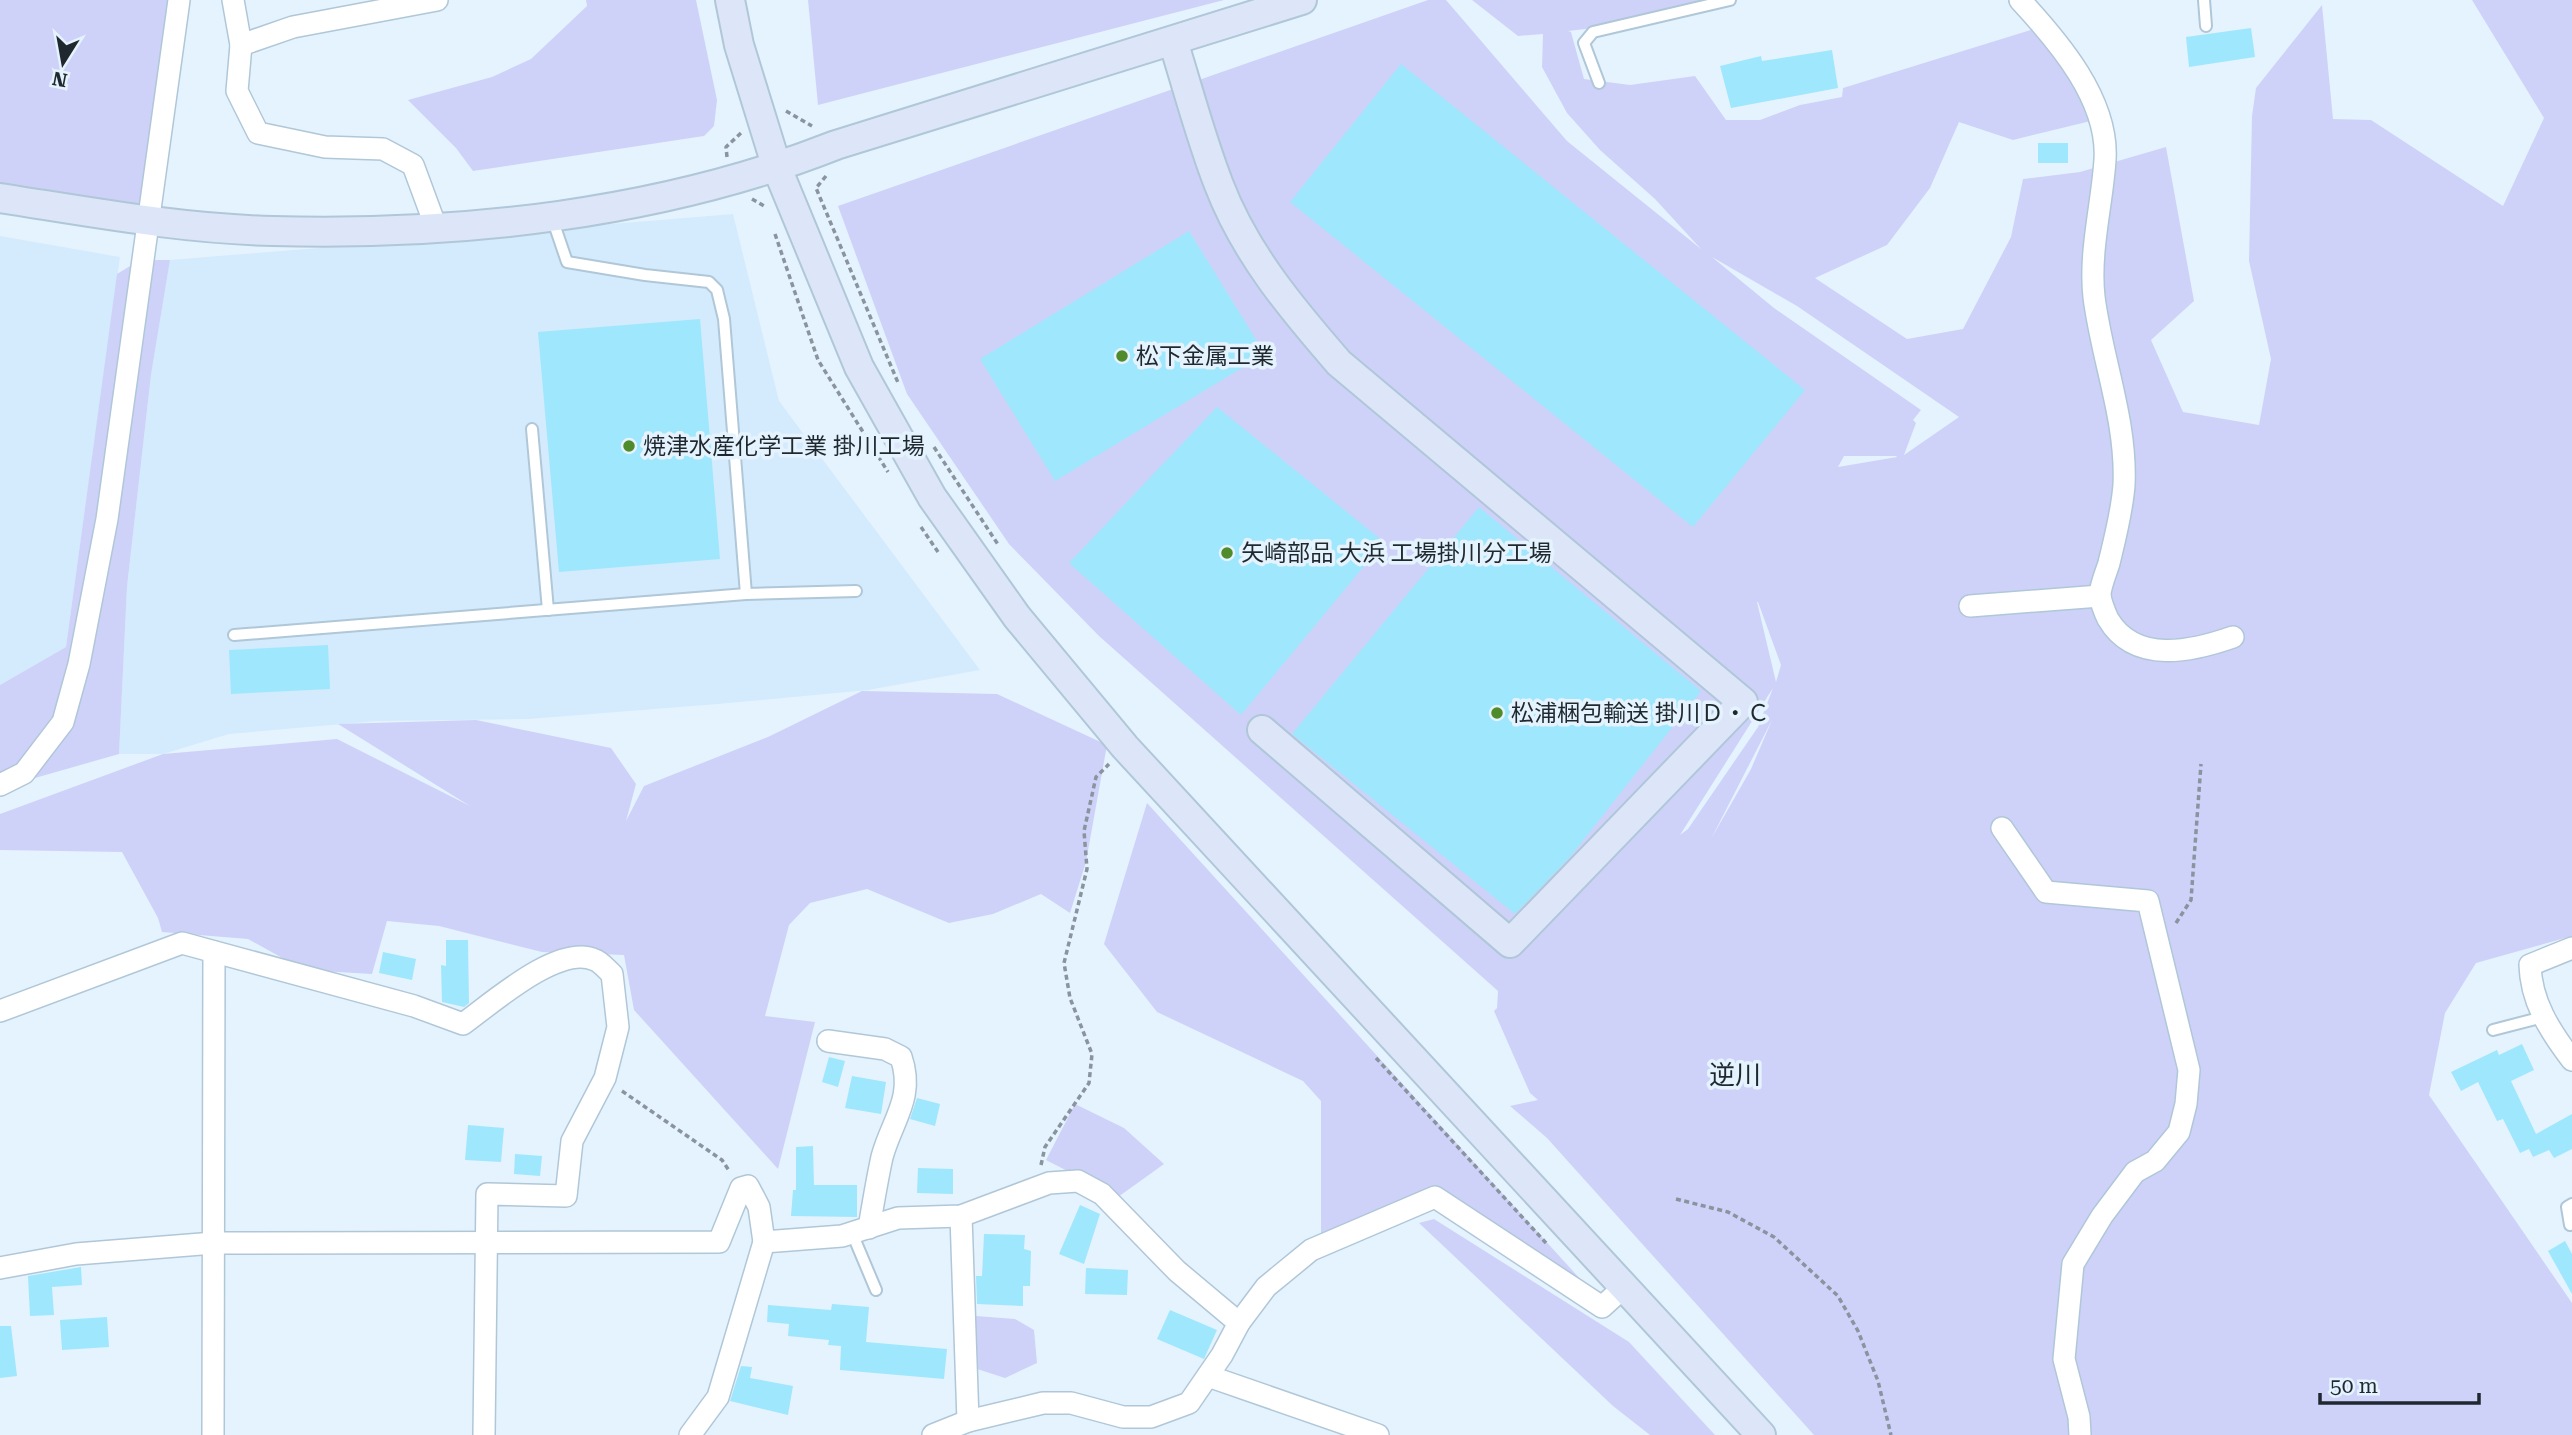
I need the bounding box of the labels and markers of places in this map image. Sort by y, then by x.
place label: 松下金属工業 [1136,343,1274,370]
marker: 松下金属工業 [1114,348,1130,364]
place label: 焼津水産化学工業 掛川工場 [643,433,925,460]
marker: 焼津水産化学工業 掛川工場 [621,438,637,454]
place label: 矢崎部品 大浜 工場掛川分工場 [1241,540,1552,567]
marker: 矢崎部品 大浜 工場掛川分工場 [1219,545,1235,561]
place label: 松浦梱包輸送 掛川Ｄ・Ｃ [1511,700,1770,727]
marker: 松浦梱包輸送 掛川Ｄ・Ｃ [1489,705,1505,721]

